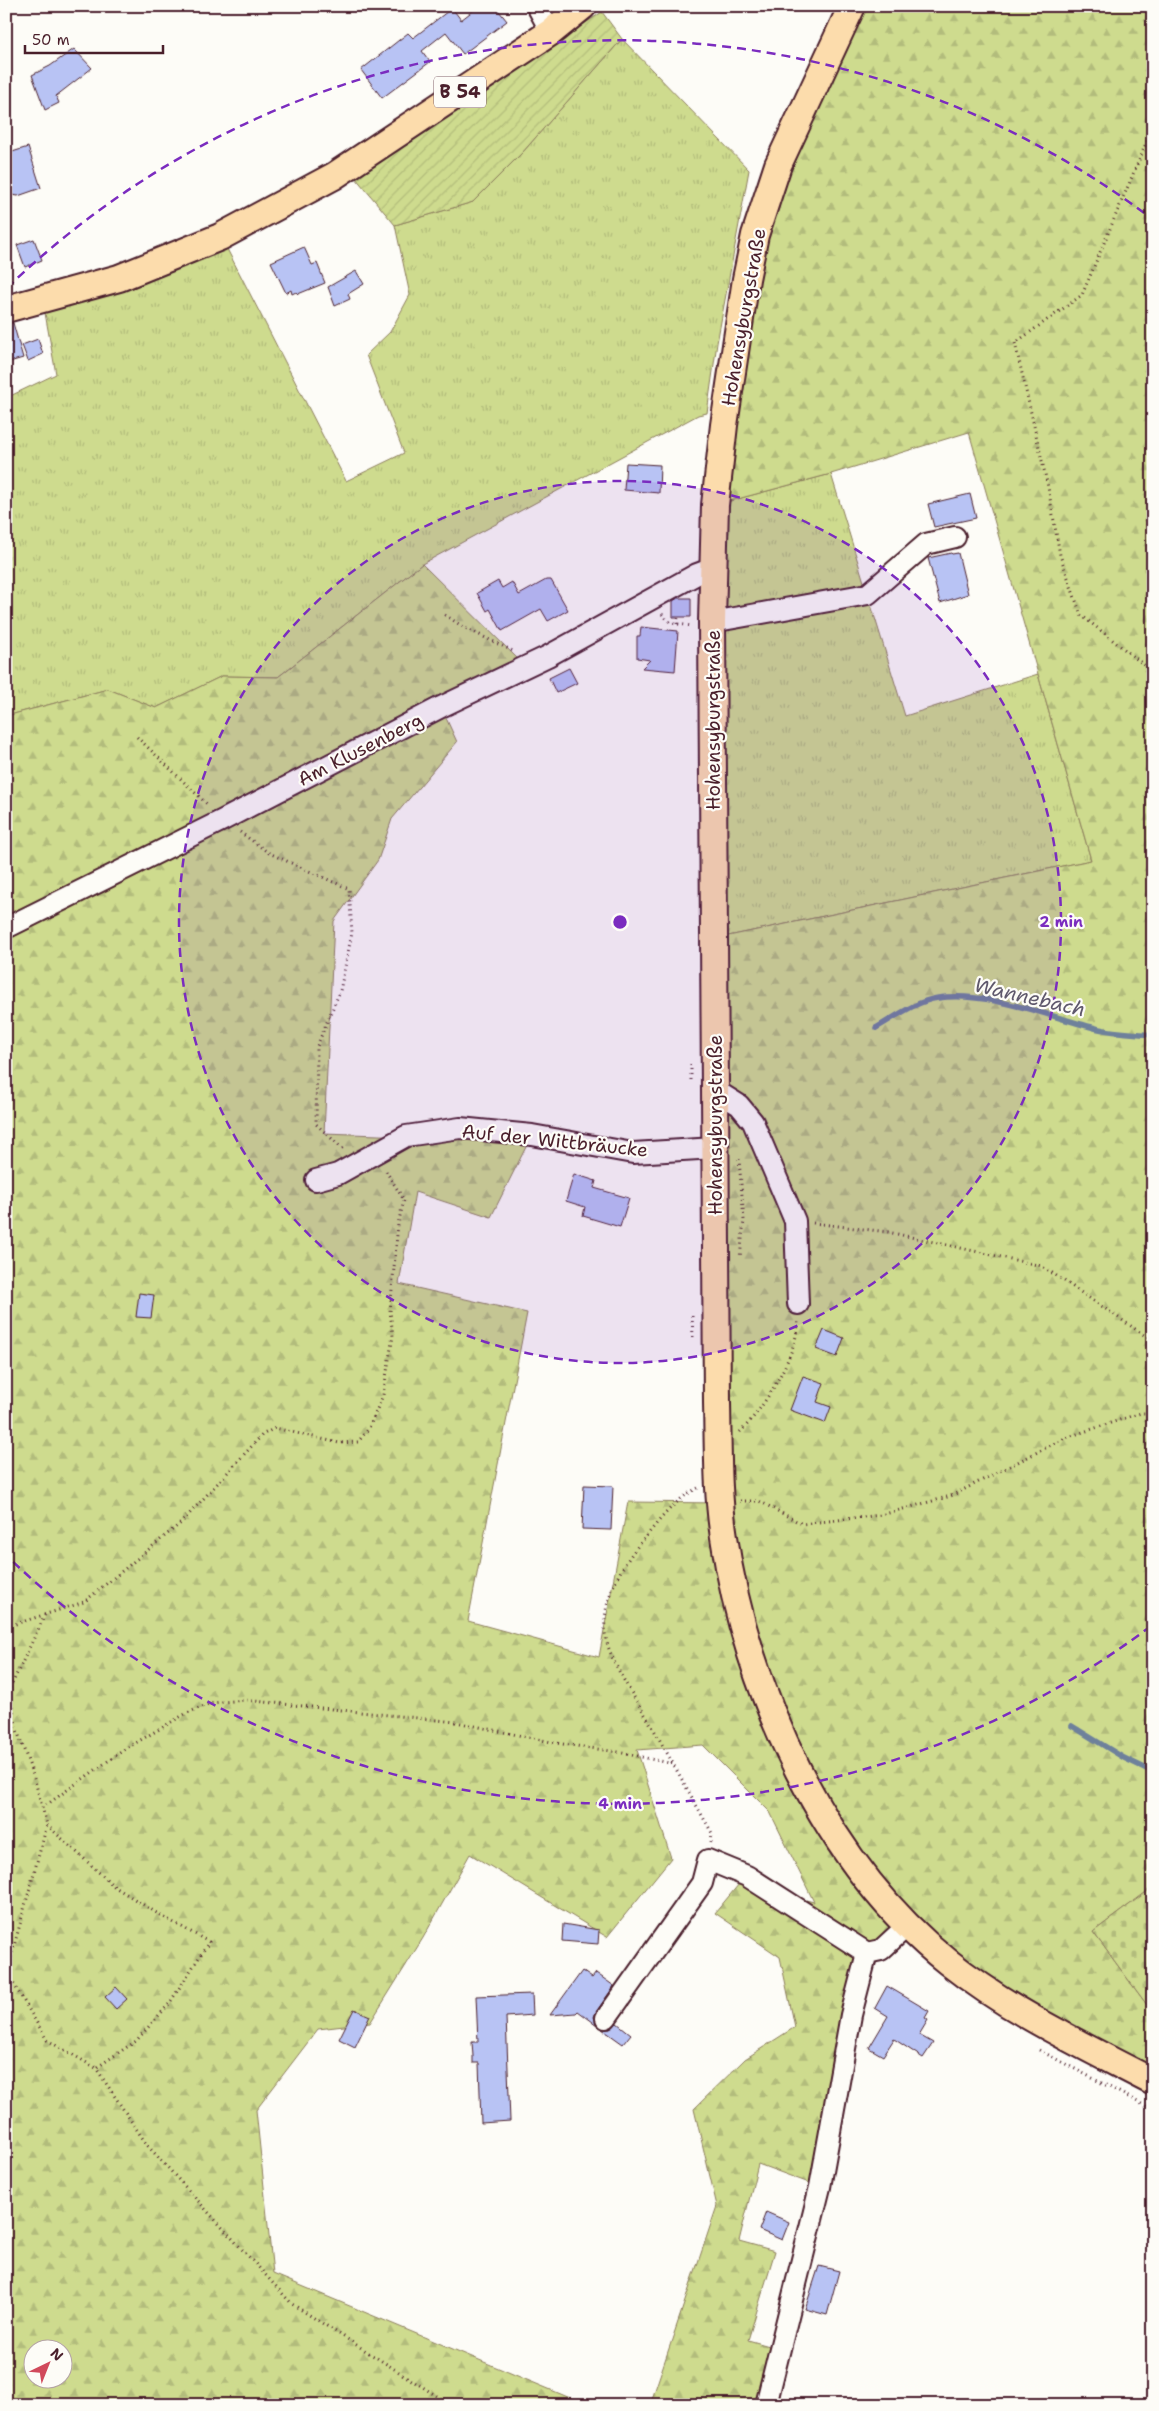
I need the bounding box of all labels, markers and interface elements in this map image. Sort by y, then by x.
scale bar [25,22,162,54]
text: 50 m [32,30,70,50]
road number: B 54 [434,76,486,108]
street label: Hohensyburgstraße [716,226,771,408]
street label: Hohensyburgstraße [701,630,726,810]
street label: Am Klusenberg [293,707,427,792]
text: 2 min [1039,912,1083,932]
centre of rings [611,913,629,931]
water label: Wannebach [972,972,1088,1022]
street label: Hohensyburgstraße [703,1035,728,1215]
street label: Auf der Wittbräucke [461,1118,649,1163]
text: 4 min [598,1794,642,1814]
north arrow [22,2338,72,2388]
text: N [47,2344,67,2365]

